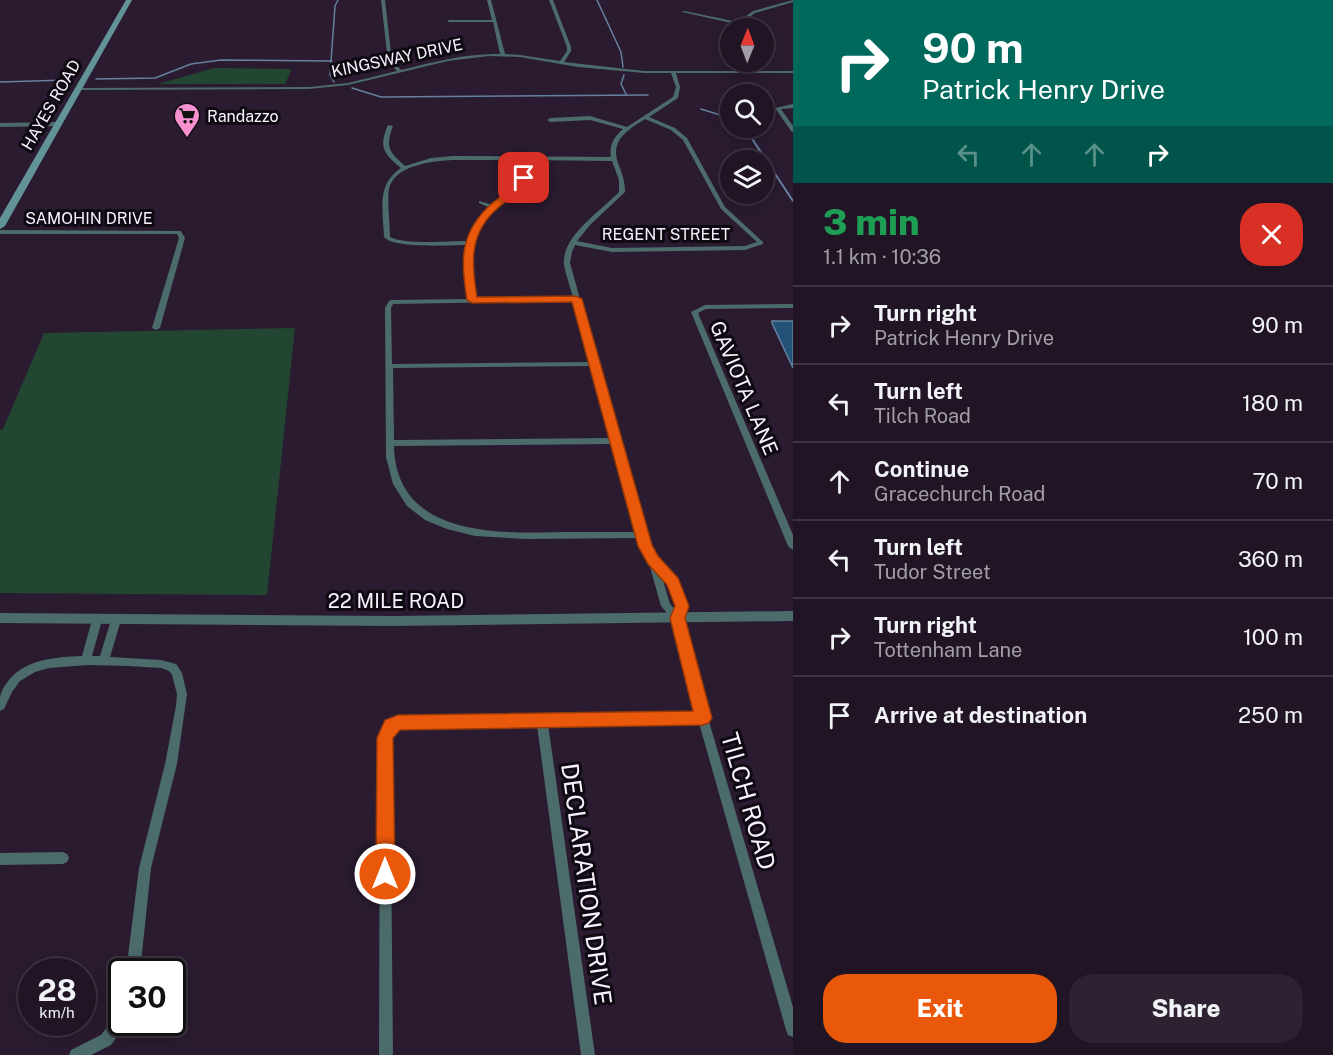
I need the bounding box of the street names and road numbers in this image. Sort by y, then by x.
street label: KINGSWAY DRIVE [330,35,464,81]
street label: HAYES ROAD [18,57,84,153]
street label: SAMOHIN DRIVE [25,209,153,228]
street label: REGENT STREET [602,225,731,244]
street label: GAVIOTA LANE [705,317,783,459]
street label: 22 MILE ROAD [328,589,464,613]
street label: TILCH ROAD [716,729,782,873]
street label: DECLARATION DRIVE [556,761,618,1007]

